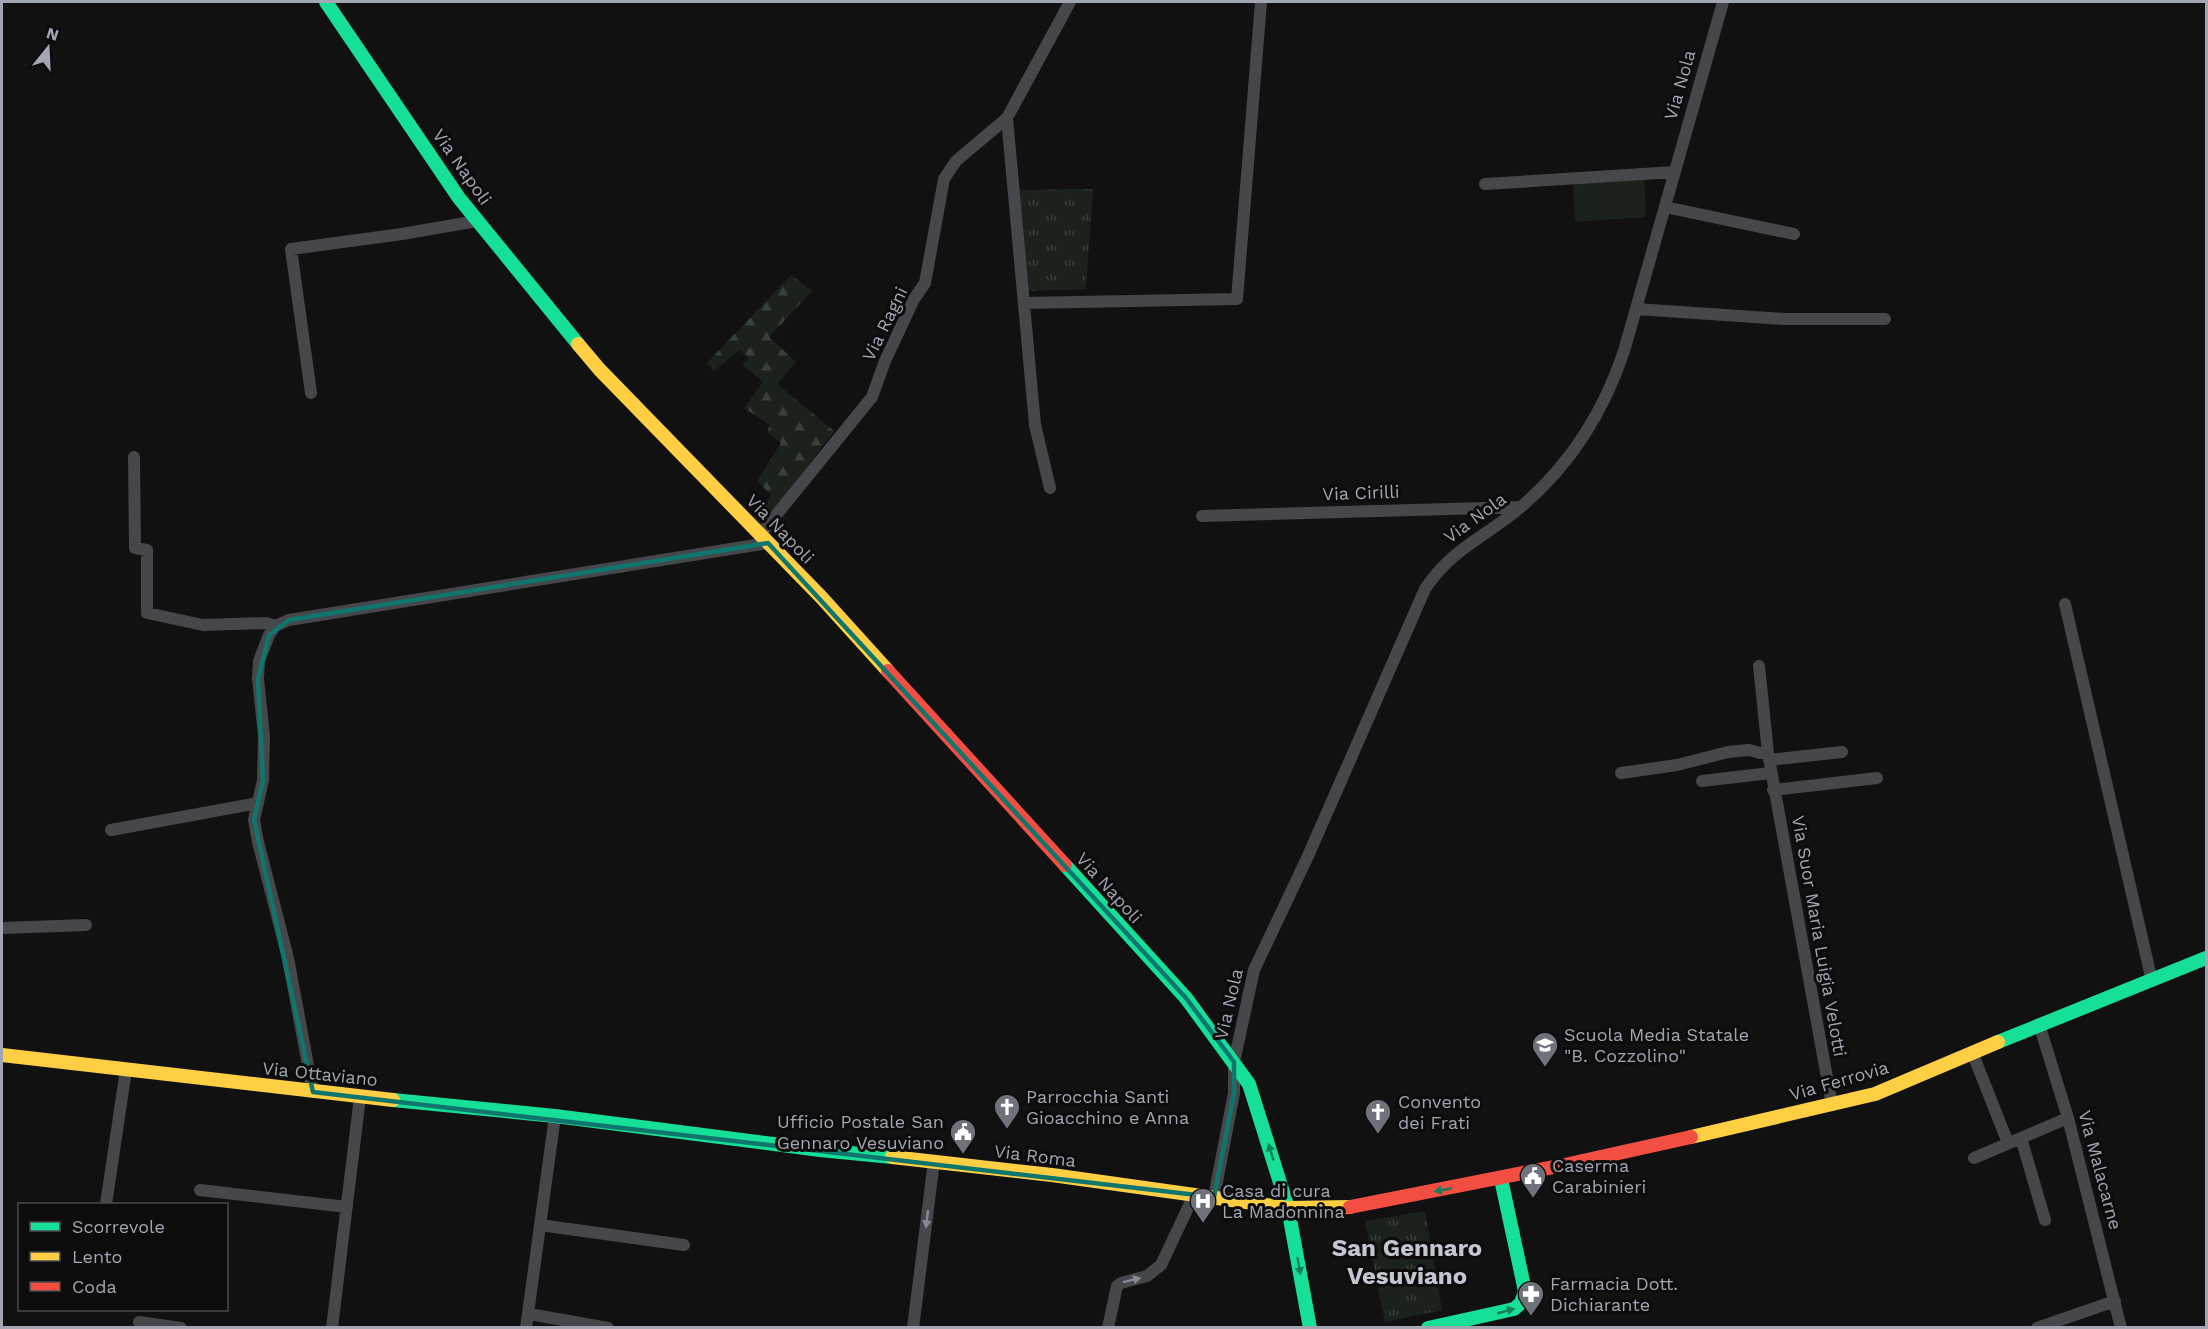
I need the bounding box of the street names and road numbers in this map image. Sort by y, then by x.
street label: Via Nola [1660,47,1700,122]
street label: Via Napoli [429,125,496,209]
street label: Via Ragni [858,283,912,364]
street label: Via Cirilli [1322,481,1400,504]
street label: Via Nola [1439,488,1510,547]
street label: Via Napoli [742,490,818,568]
street label: Via Suor Maria Luigia Velotti [1788,814,1851,1058]
street label: Via Napoli [1072,848,1147,927]
street label: Via Nola [1210,966,1247,1041]
street label: Via Ferrovia [1787,1056,1891,1105]
street label: Via Ottaviano [261,1057,379,1090]
street label: Via Malacarne [2074,1108,2126,1232]
street label: Via Roma [993,1140,1077,1171]

